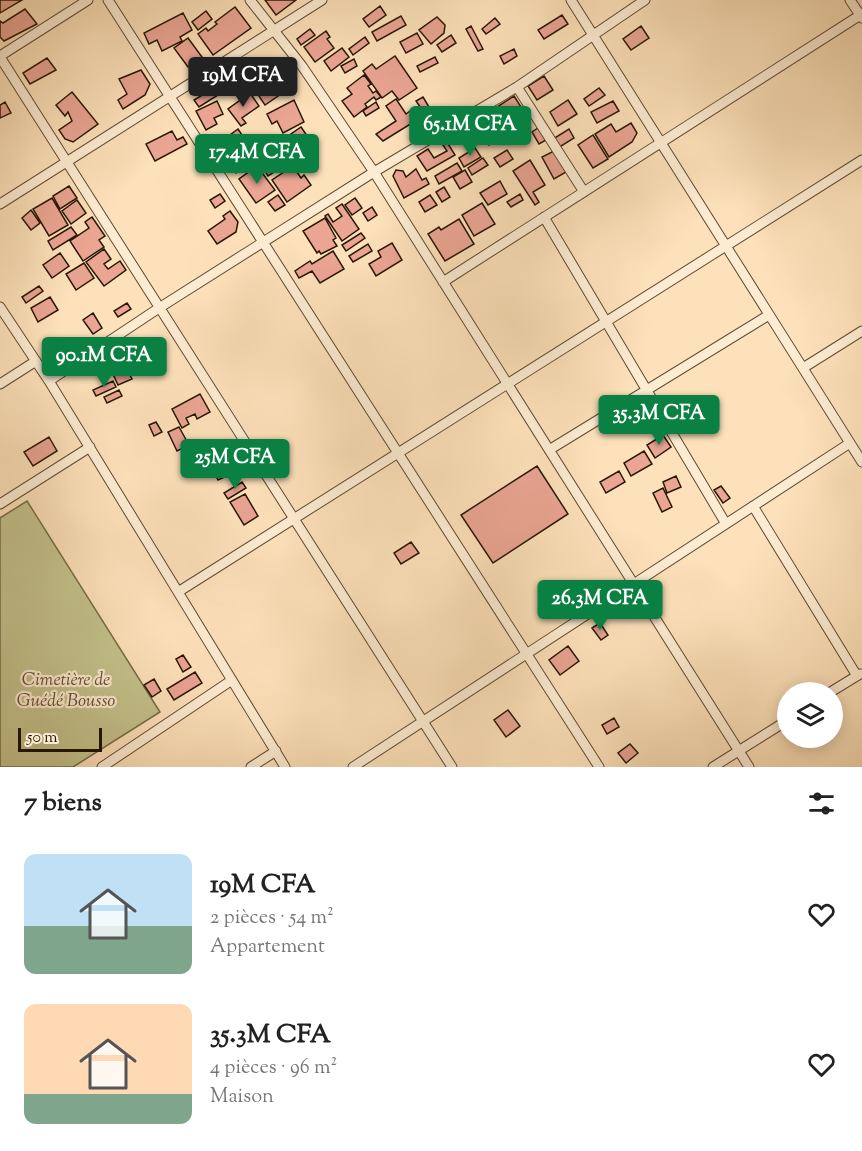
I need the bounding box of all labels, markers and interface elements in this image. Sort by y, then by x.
pin: 19M CFA [188,57,298,108]
text: 19M CFA [202,62,284,91]
pin: 65.1M CFA [401,106,539,157]
text: 65.1M CFA [423,111,517,140]
pin: 17.4M CFA [188,134,326,185]
text: 17.4M CFA [209,139,305,168]
pin: 90.1M CFA [35,337,173,388]
text: 90.1M CFA [56,342,152,371]
pin: 35.3M CFA [590,395,728,446]
text: 35.3M CFA [613,400,705,429]
pin: 25M CFA [180,439,290,490]
text: 25M CFA [194,444,276,473]
pin: 26.3M CFA [531,580,669,631]
text: 26.3M CFA [552,585,648,614]
park label: Cimetière de Guédé Bousso [17,668,115,715]
map controls [777,682,843,748]
button: layers [777,682,843,748]
scale bar [18,725,102,752]
text: 50 m [27,727,58,750]
text: 7 biens [24,785,102,822]
icon: filters [805,787,838,820]
text: 19M CFA [210,867,316,904]
icon: home [72,878,144,950]
icon: heart [805,898,838,931]
text: 2 pièces · 54 m² [210,904,334,933]
text: Appartement [210,933,325,962]
text: 35.3M CFA [210,1017,331,1054]
icon: home [72,1028,144,1100]
icon: heart [805,1048,838,1081]
text: 4 pièces · 96 m² [210,1054,337,1083]
text: Maison [210,1083,274,1112]

